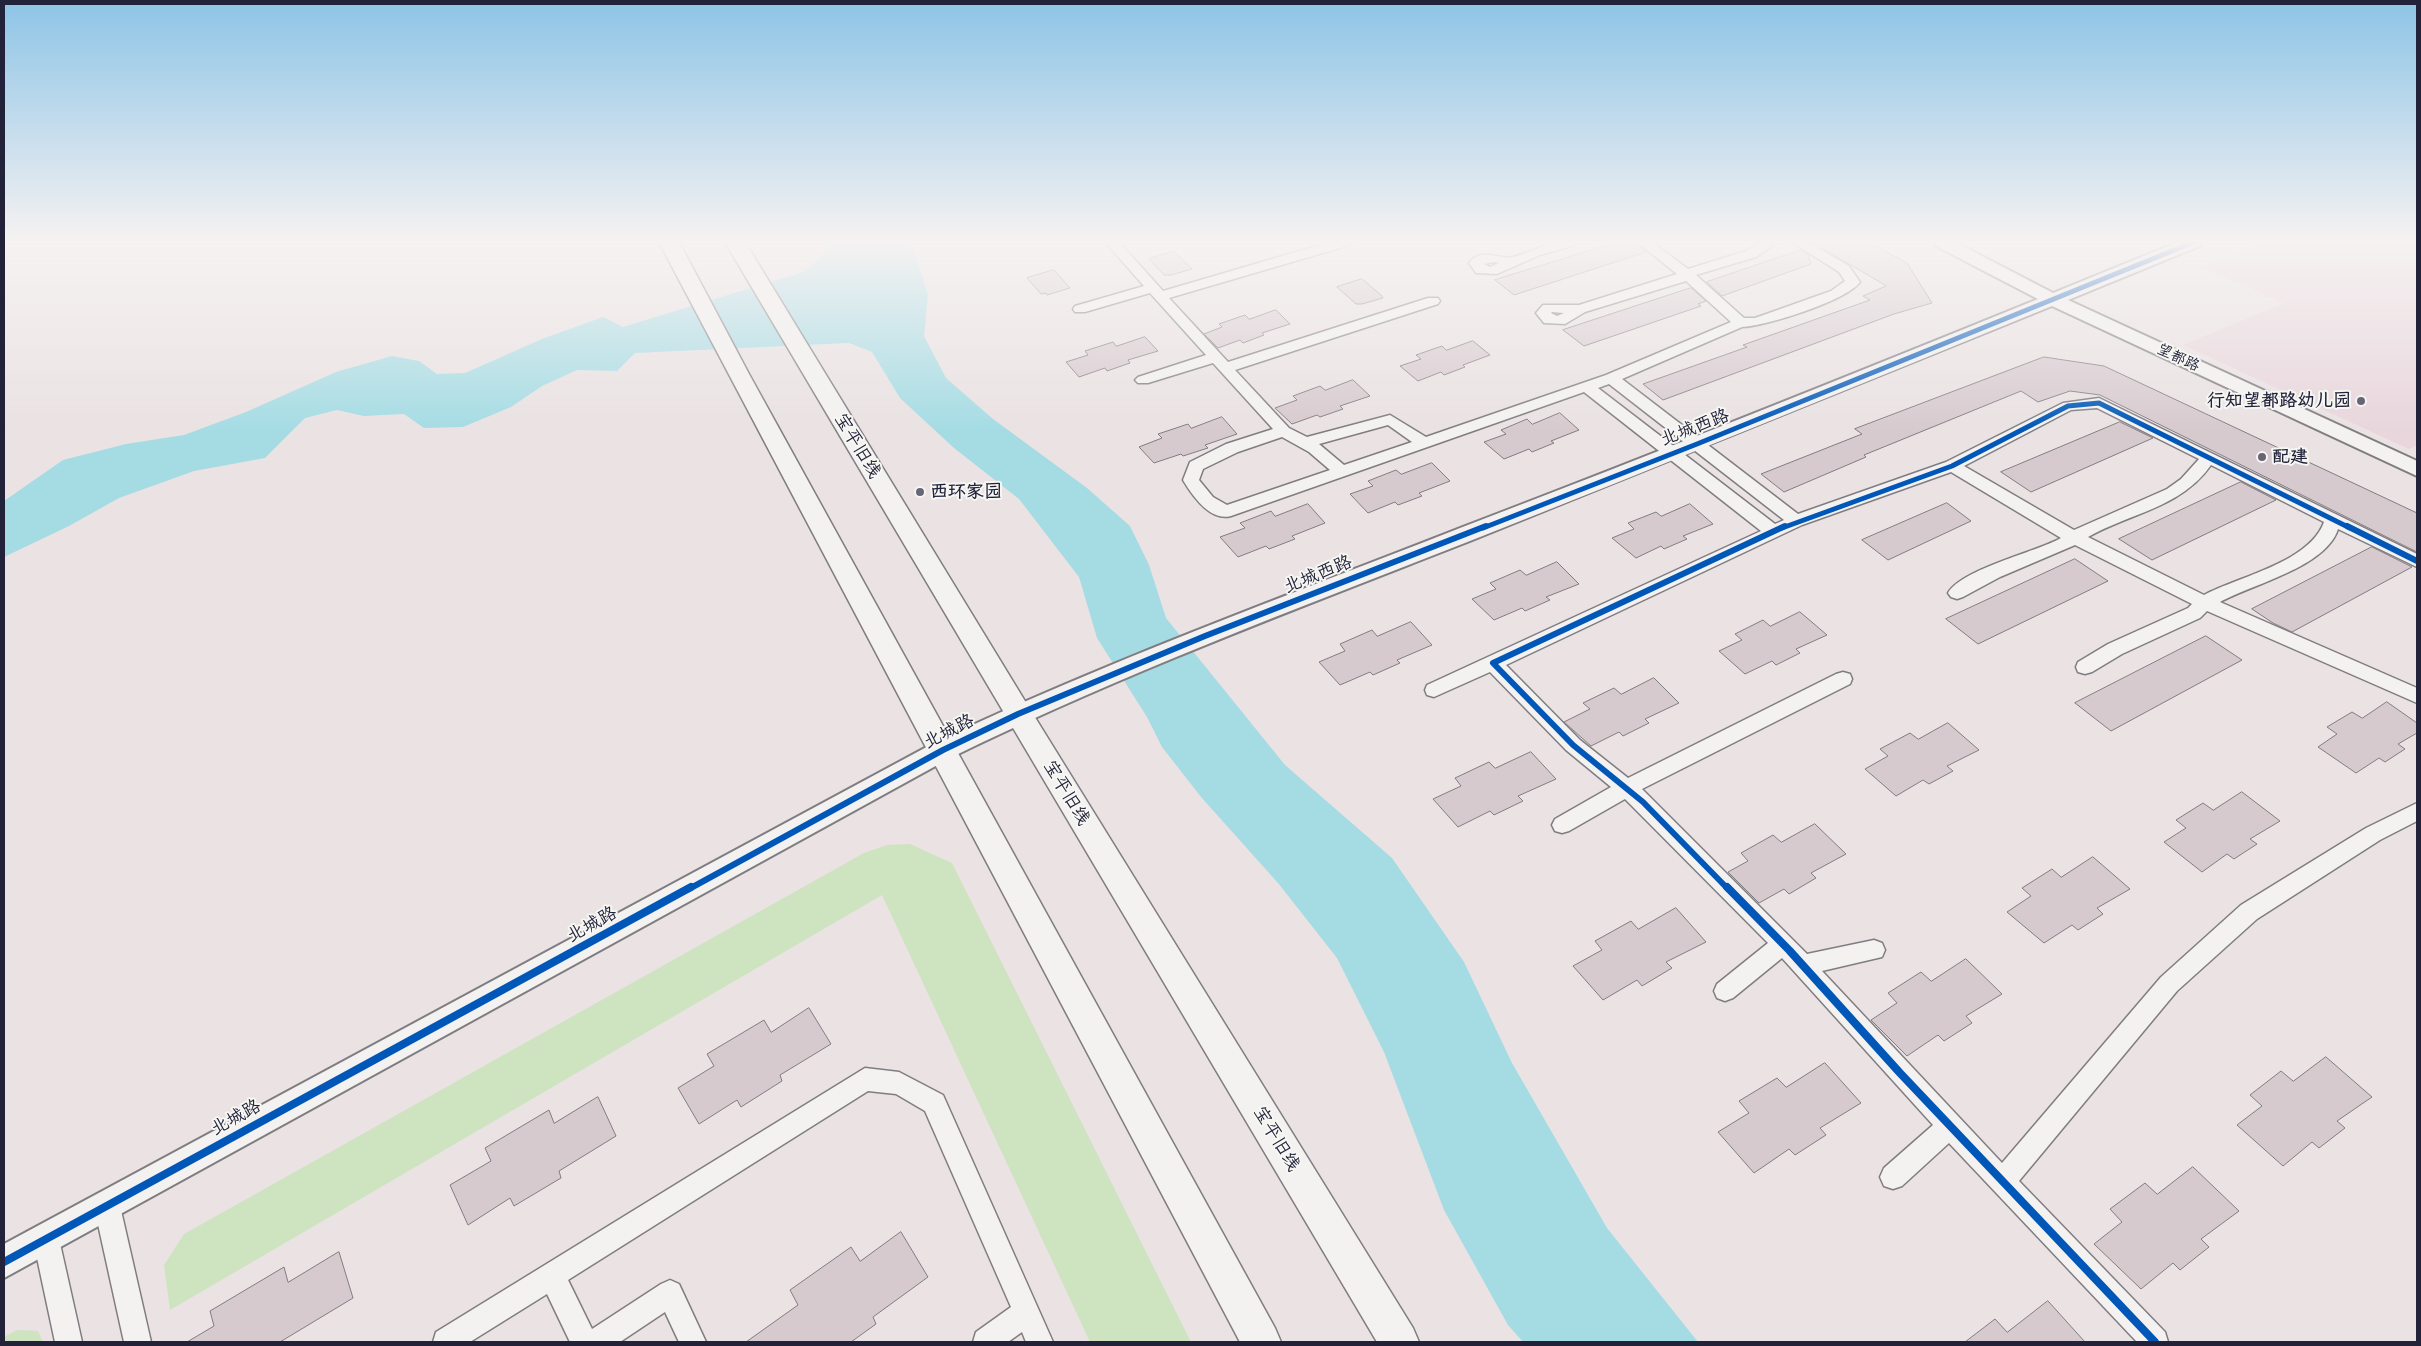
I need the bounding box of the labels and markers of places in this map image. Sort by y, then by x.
place label: 行知望都路幼儿园 [2207,390,2351,412]
marker: 行知望都路幼儿园 [2355,395,2367,407]
place label: 配建 [2272,446,2308,468]
marker: 配建 [2256,451,2268,463]
place label: 西环家园 [930,481,1002,503]
marker: 西环家园 [914,486,926,498]

